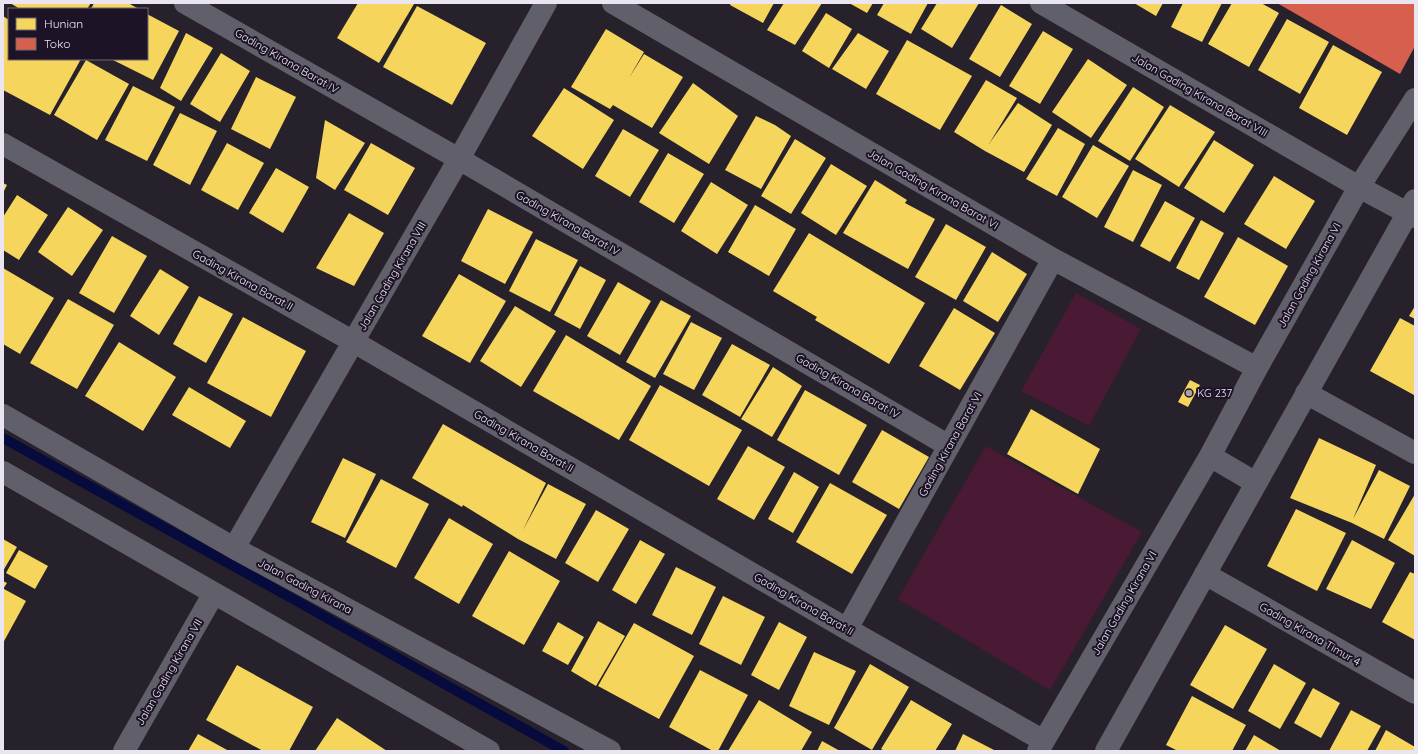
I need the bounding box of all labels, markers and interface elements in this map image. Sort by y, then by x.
legend [8,8,148,60]
text: Hunian [44,16,83,31]
street label: Gading Kirana Barat IV [233,26,341,96]
text: Toko [44,36,70,51]
street label: Jalan Gading Kirana Barat VIII [1130,50,1270,140]
street label: Jalan Gading Kirana Barat VI [865,146,1001,232]
street label: Gading Kirana Barat IV [514,188,622,258]
street label: Jalan Gading Kirana VIII [355,219,429,333]
street label: Jalan Gading Kirana VI [1274,220,1344,330]
street label: Gading Kirana Barat II [190,246,296,314]
street label: Gading Kirana Barat IV [794,351,902,421]
place label: KG 237 [1197,386,1233,400]
marker: KG 237 [1184,388,1194,398]
street label: Gading Kirana Barat VI [915,389,985,499]
street label: Gading Kirana Barat II [472,407,576,475]
street label: Jalan Gading Kirana VI [1088,548,1160,658]
street label: Jalan Gading Kirana [255,555,355,617]
street label: Gading Kirana Barat II [752,570,856,638]
street label: Gading Kirana Timur 4 [1257,599,1363,669]
street label: Jalan Gading Kirana VII [133,616,205,728]

